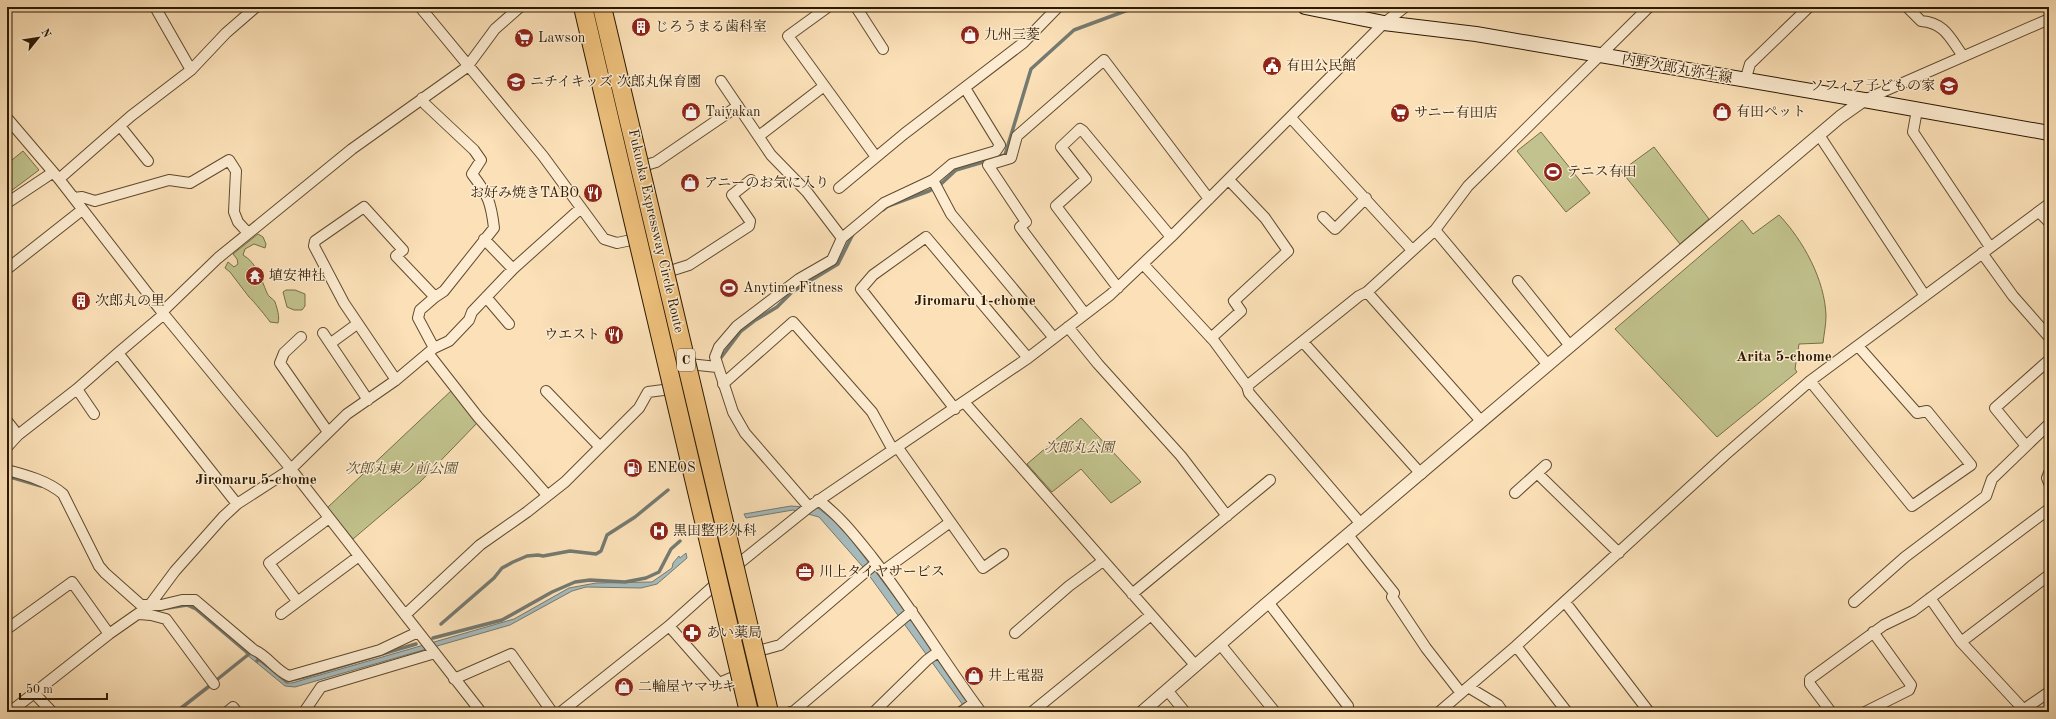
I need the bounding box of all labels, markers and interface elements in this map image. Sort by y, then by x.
building icon: じろうまる歯科室 [630,16,652,38]
north arrow [18,18,58,58]
place label: じろうまる歯科室 [655,19,767,34]
shop icon: 九州三菱 [959,24,981,46]
text: N [38,27,53,41]
supermarket icon: Lawson [513,27,535,49]
place label: 九州三菱 [984,27,1040,42]
place label: Lawson [538,31,586,45]
street label: 内野次郎丸弥生線 [1621,51,1734,86]
public building icon: 有田公民館 [1261,55,1283,77]
place label: 有田公民館 [1286,58,1356,73]
school or university icon: ニチイキッズ 次郎丸保育園 [505,71,527,93]
place label: ニチイキッズ 次郎丸保育園 [530,74,701,89]
school or university icon: ソフィア子どもの家 [1938,75,1960,97]
place label: ソフィア子どもの家 [1810,78,1935,93]
shop icon: Taiyakan [680,101,702,123]
shop icon: 有田ペット [1711,101,1733,123]
supermarket icon: サニー有田店 [1389,102,1411,124]
place label: 有田ペット [1736,104,1806,119]
place label: Taiyakan [705,105,761,119]
place label: サニー有田店 [1414,105,1497,120]
street label: Fukuoka Expressway Circle Route [626,128,686,334]
sports icon: テニス有田 [1542,161,1564,183]
place label: テニス有田 [1567,164,1636,179]
shop icon: アニーのお気に入り [679,172,701,194]
place label: アニーのお気に入り [704,175,829,190]
restaurant icon: お好み焼きTABO [582,182,604,204]
place label: お好み焼きTABO [470,185,579,200]
temple icon: 埴安神社 [244,265,266,287]
place label: 埴安神社 [269,268,325,283]
sports icon: Anytime Fitness [718,277,740,299]
place label: Anytime Fitness [743,281,843,295]
building icon: 次郎丸の里 [70,290,92,312]
place label: 次郎丸の里 [95,293,165,308]
district label: Jiromaru 1-chome [914,294,1036,309]
restaurant icon: ウエスト [603,324,625,346]
place label: ウエスト [544,328,600,342]
road number: C [677,349,695,371]
district label: Arita 5-chome [1736,350,1832,365]
park label: 次郎丸公園 [1044,440,1116,455]
fuel station icon: ENEOS [622,457,644,479]
park label: 次郎丸東ノ前公園 [345,461,459,476]
place label: ENEOS [647,461,696,475]
district label: Jiromaru 5-chome [195,473,317,488]
hospital icon: 黒田整形外科 [648,520,670,542]
place label: 黒田整形外科 [673,523,757,538]
office icon: 川上タイヤサービス [794,561,816,583]
place label: 川上タイヤサービス [819,564,945,579]
pharmacy icon: あい薬局 [681,622,703,644]
place label: あい薬局 [706,625,762,640]
shop icon: 井上電器 [963,665,985,687]
place label: 井上電器 [988,668,1044,683]
scale bar [20,675,107,701]
shop icon: 二輪屋ヤマサキ [613,676,635,698]
place label: 二輪屋ヤマサキ [638,679,736,694]
text: 50 m [26,683,53,696]

